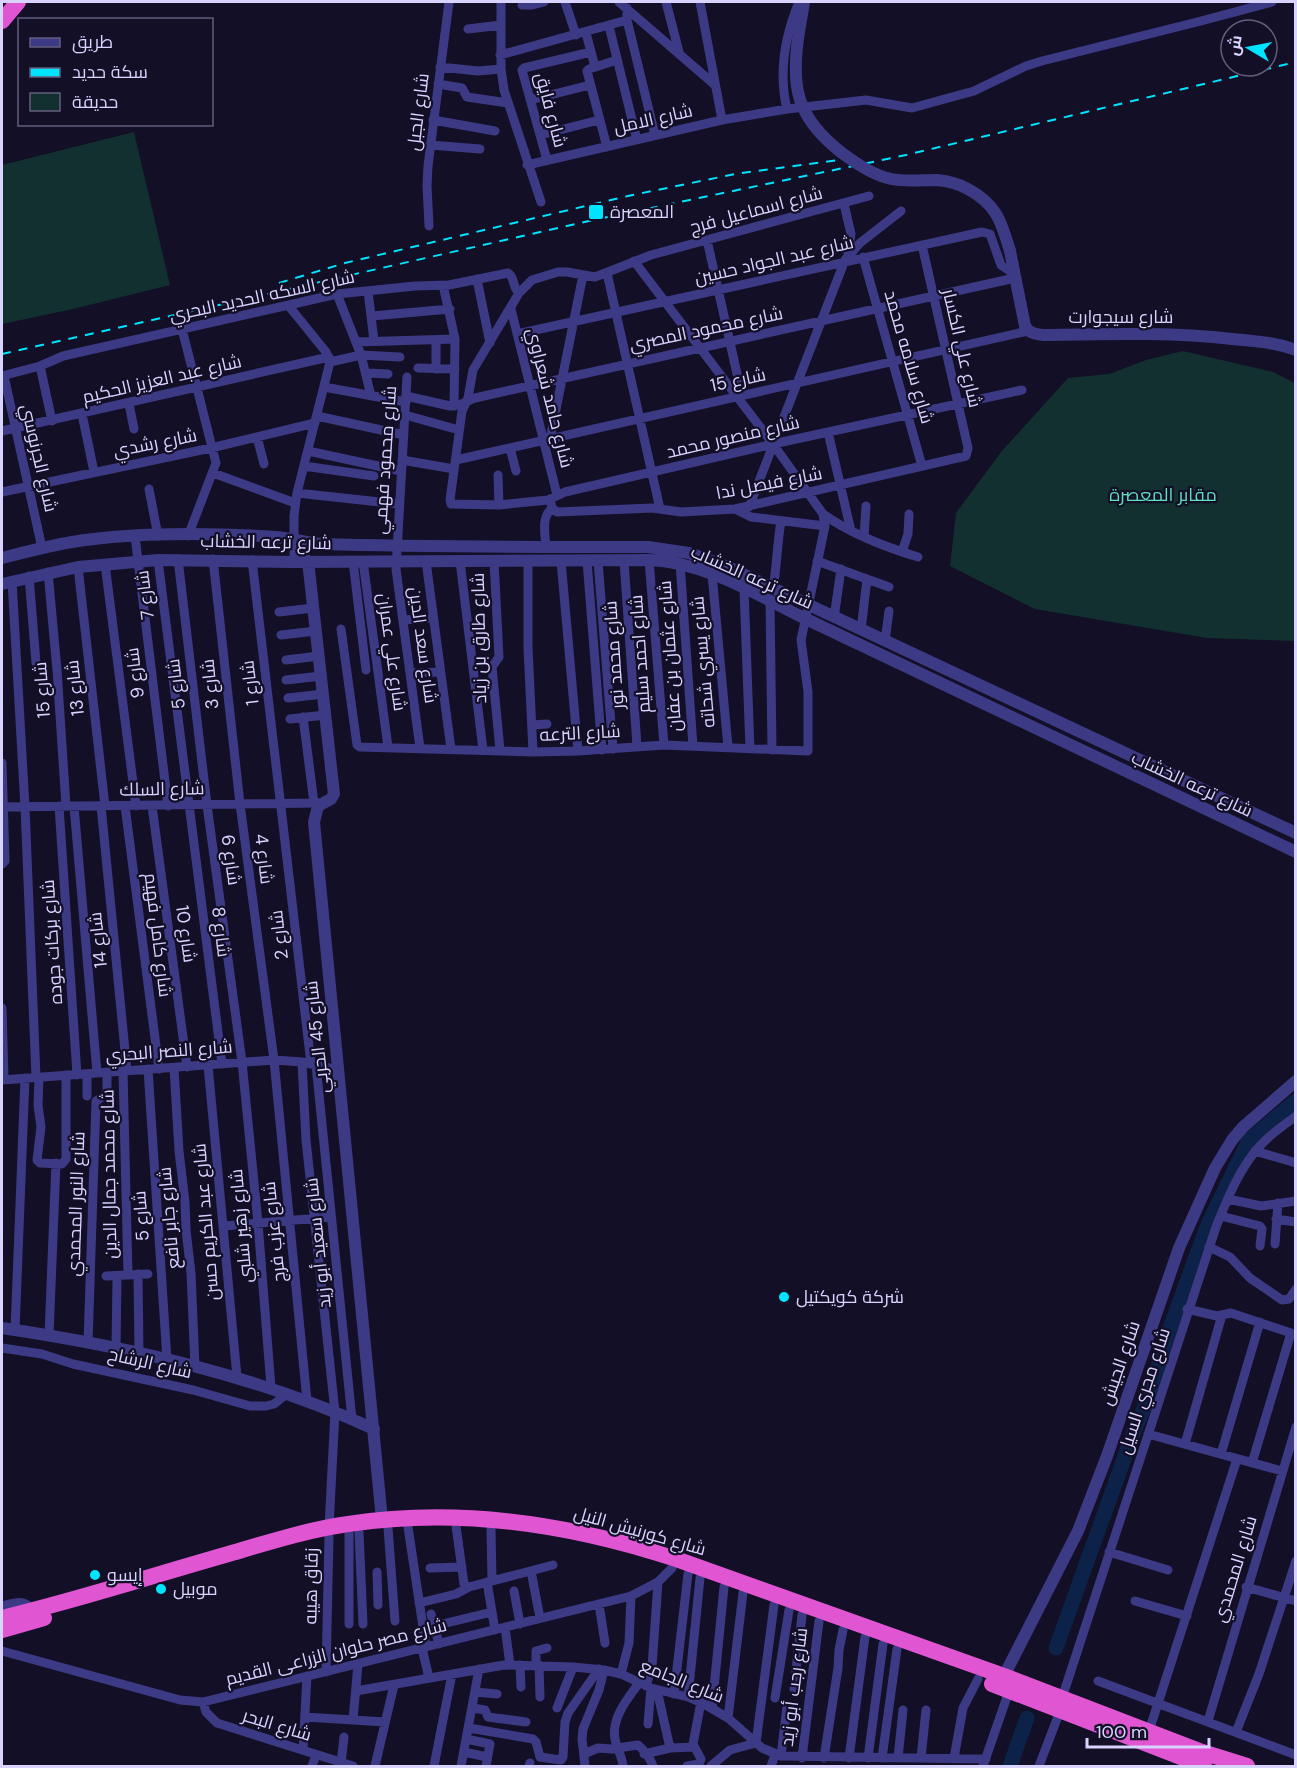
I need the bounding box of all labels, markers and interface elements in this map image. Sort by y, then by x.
legend [18,18,213,126]
north arrow [1219,18,1279,78]
text: طريق [72,30,113,54]
text: ش [1223,34,1247,57]
text: سكة حديد [72,60,148,84]
street label: شارع فايق [529,70,573,150]
street label: شارع الجبل [401,72,435,152]
text: حديقة [72,90,118,114]
street label: شارع الامل [611,98,695,140]
street label: شارع اسماعيل فرج [687,181,825,239]
place label: المعصرة [610,200,674,224]
marker: المعصرة [587,203,605,221]
street label: شارع عبد الجواد حسين [692,230,856,290]
street label: شارع السكه الحديد البحري [167,265,357,329]
street label: شارع علي الكسار [935,285,987,410]
street label: شارع سلامه محمد [879,288,939,426]
street label: شارع محمود المصري [627,301,785,359]
street label: شارع سيجوارت [1069,305,1173,329]
street label: شارع حامد شعراوي [519,326,579,471]
street label: شارع عبد العزيز الحكيم [80,349,244,409]
street label: شارع 15 [708,362,768,398]
street label: شارع محمود فهمي [368,385,404,535]
street label: شارع الجرنوسي [14,402,63,514]
street label: شارع منصور محمد [664,410,802,464]
street label: شارع رشدي [111,423,199,465]
street label: شارع فيصل ندا [714,461,824,505]
park label: مقابر المعصرة [1109,483,1217,507]
street label: شارع ترعه الخشاب [200,529,332,555]
street label: شارع ترعه الخشاب [687,539,817,615]
street label: شارع 7 [130,569,160,621]
street label: شارع طارق بن زياد [466,573,492,703]
street label: شارع عثمان بن عفان [653,580,687,732]
street label: شارع سعد الدين [403,585,443,705]
street label: شارع علي عمران [370,591,412,713]
street label: شارع احمد سليم [624,594,656,714]
street label: شارع يسري شحاته [685,595,723,729]
street label: شارع محمد نور [598,600,630,711]
street label: شارع 9 [120,646,150,700]
street label: شارع 5 [161,657,191,711]
street label: شارع 3 [195,658,225,710]
street label: شارع 13 [60,659,90,717]
street label: شارع 1 [235,659,265,707]
street label: شارع 15 [28,661,56,719]
street label: شارع الترعه [539,719,621,747]
street label: شارع ترعه الخشاب [1127,745,1257,823]
street label: شارع السلك [119,776,205,802]
street label: شارع 4 [249,832,279,886]
street label: شارع 6 [216,833,246,887]
street label: شارع كامل فهيم [138,871,178,999]
street label: شارع بركات جوده [36,879,68,1005]
street label: شارع 10 [170,904,202,964]
street label: شارع 8 [206,905,236,959]
street label: شارع 2 [264,909,294,961]
street label: شارع 14 [83,911,113,969]
street label: شارع 45 الحربي [299,979,337,1095]
street label: شارع النصر البحري [105,1035,233,1069]
street label: شارع محمد جمال الدين [96,1089,122,1259]
street label: شارع النور المحمدي [61,1131,93,1277]
street label: شارع عبد الكريم حسن [187,1142,225,1302]
street label: شارع جابر نافع [153,1166,185,1270]
street label: شارع زهير شلبي [224,1168,260,1284]
street label: شارع سعيد أبو زيد [299,1177,337,1309]
street label: شارع عزب فرج [257,1180,291,1284]
street label: شارع 5 [127,1190,155,1242]
place label: شركة كويكتيل [796,1285,904,1309]
marker: شركة كويكتيل [777,1290,791,1304]
street label: شارع الجيش [1094,1317,1146,1409]
street label: شارع مجري السيل [1112,1325,1178,1458]
street label: شارع الرشاح [106,1342,194,1384]
street label: شارع كورنيش النيل [571,1501,709,1561]
street label: شارع المحمدي [1207,1513,1265,1626]
street label: زقاق هيبه [298,1547,324,1625]
place label: إيسو [107,1563,143,1587]
marker: إيسو [88,1568,102,1582]
place label: موبيل [173,1577,218,1601]
marker: موبيل [154,1582,168,1596]
street label: شارع مصر حلوان الزراعى القديم [223,1613,449,1691]
street label: شارع رجب أبو زيد [775,1626,813,1748]
street label: شارع الجامع [636,1653,728,1709]
street label: شارع البحر [239,1703,314,1747]
scale bar [1087,1711,1208,1749]
text: 100 m [1096,1720,1147,1744]

